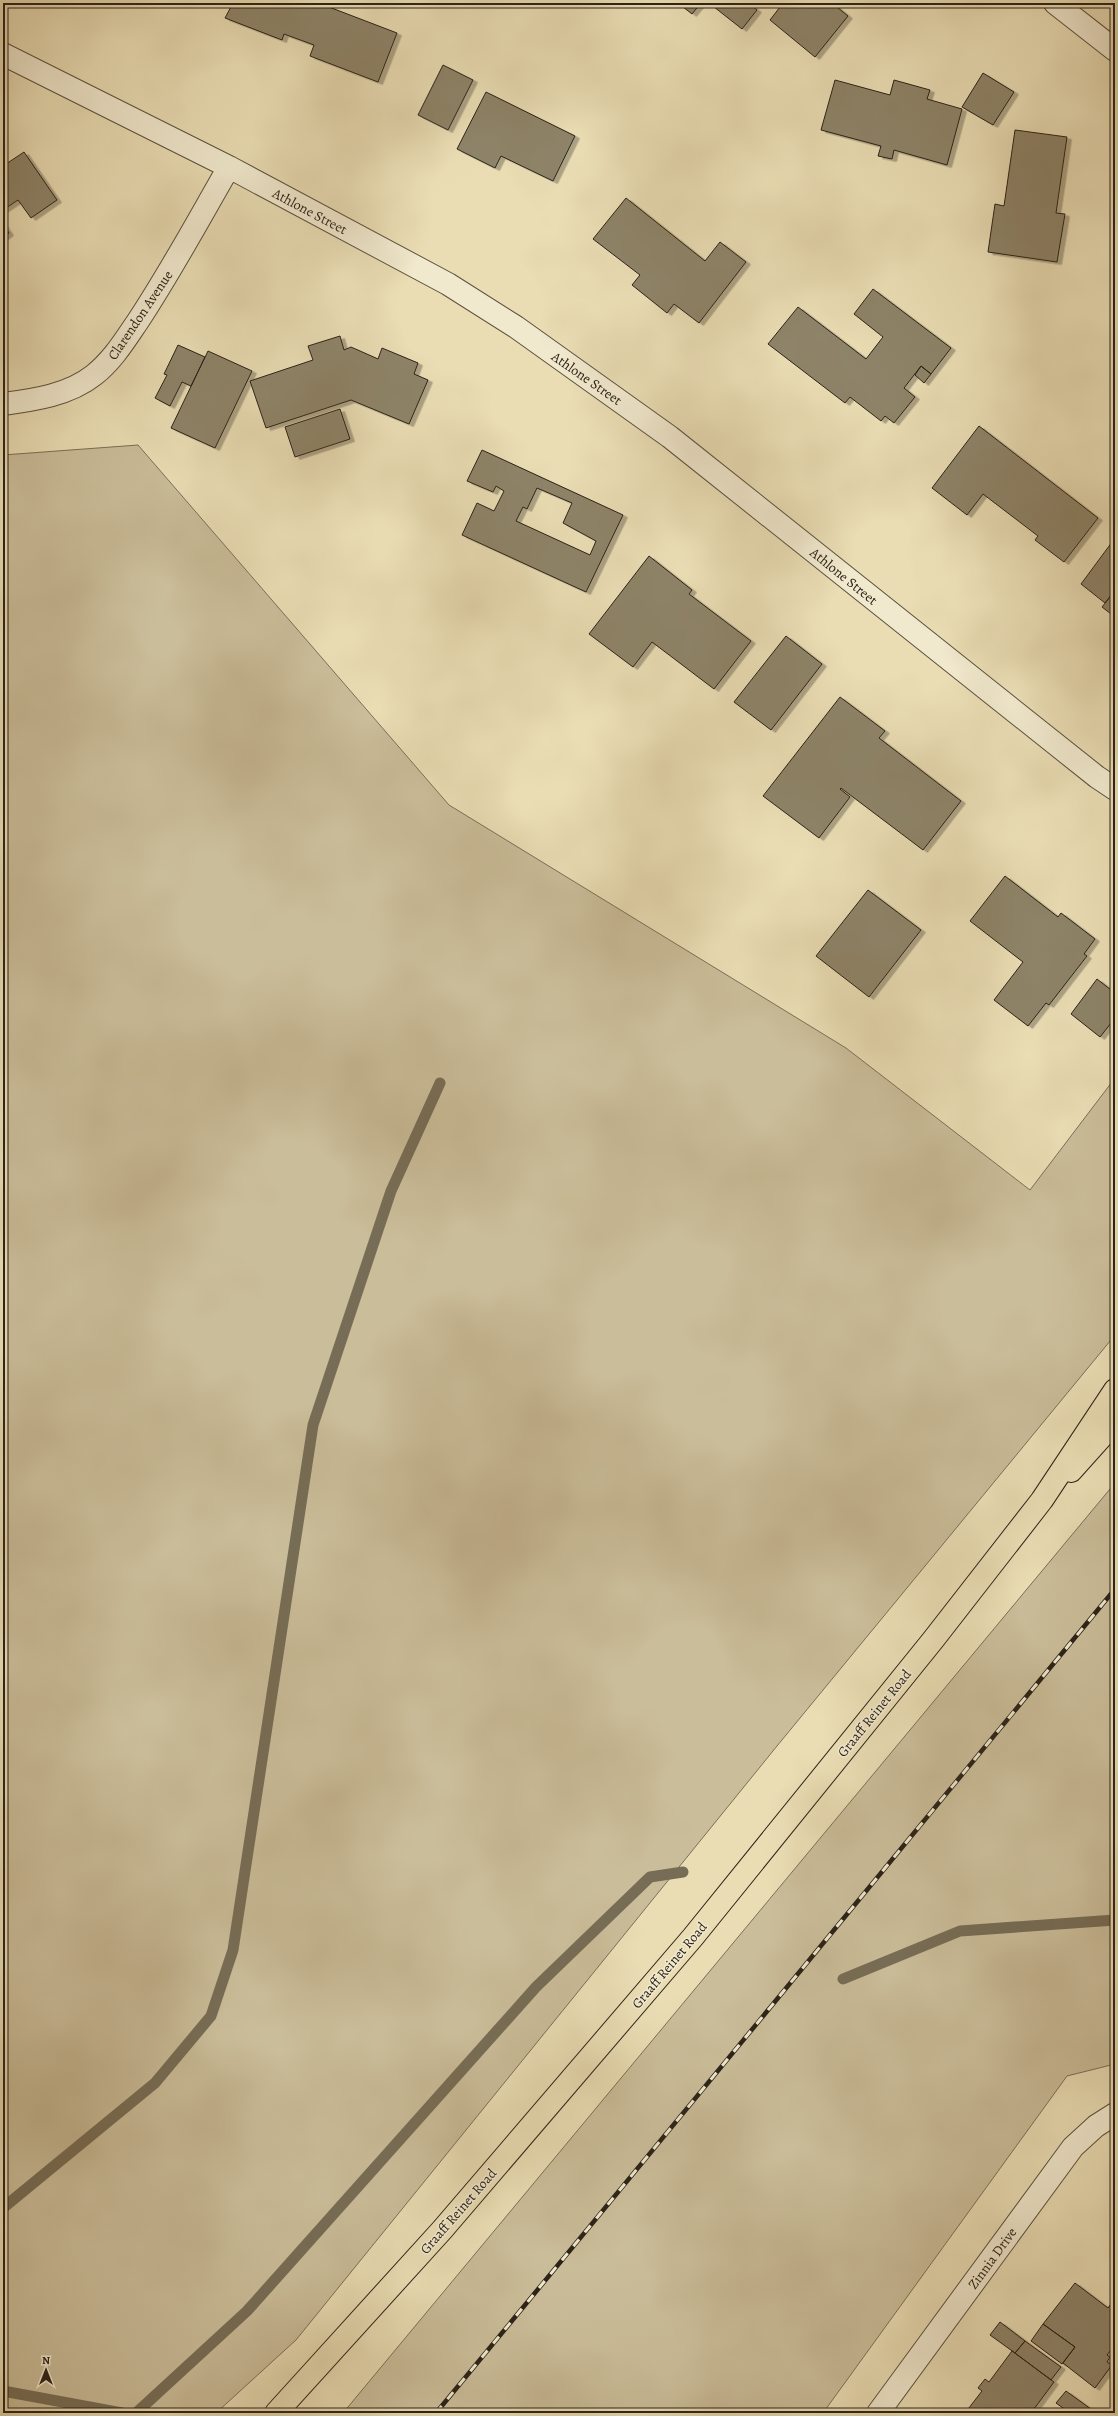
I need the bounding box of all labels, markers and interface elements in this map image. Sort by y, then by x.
street label: Athlone Street [268,183,351,239]
street label: Clarendon Avenue [103,267,178,364]
street label: Athlone Street [547,347,626,410]
street label: Athlone Street [805,543,882,610]
street label: Graaff Reinet Road [833,1665,916,1761]
street label: Graaff Reinet Road [627,1918,712,2013]
street label: Graaff Reinet Road [416,2164,501,2258]
street label: Zinnia Drive [964,2224,1021,2293]
north arrow [26,2350,66,2390]
text: N [42,2353,50,2368]

